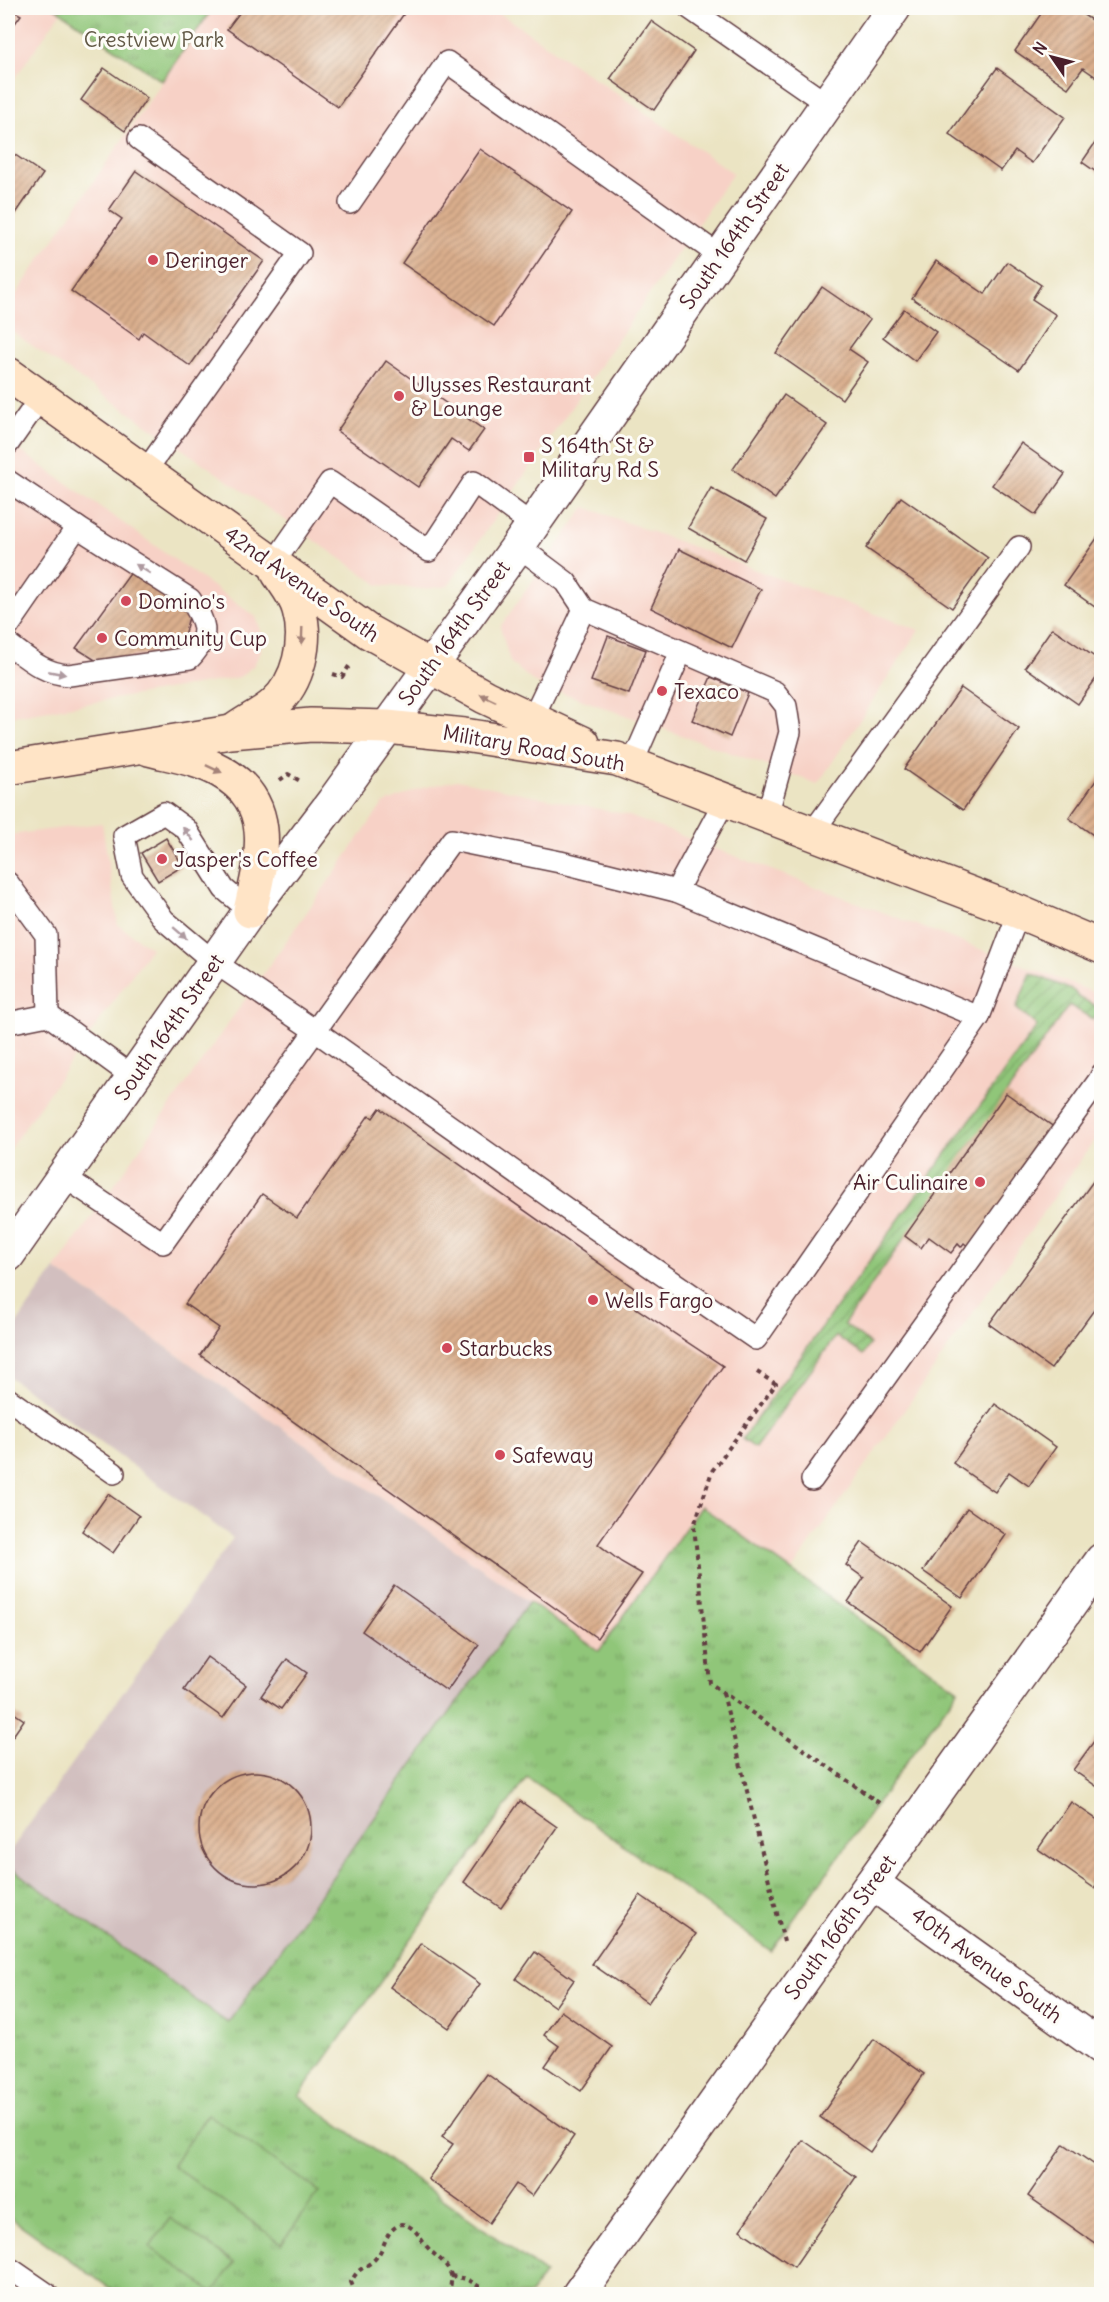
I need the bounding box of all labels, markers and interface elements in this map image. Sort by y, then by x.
park label: Crestview Park [84,26,224,53]
north arrow [1022,27,1082,87]
text: N [1028,38,1051,59]
street label: South 164th Street [673,157,795,315]
place label: Deringer [165,247,249,274]
marker: Deringer [146,253,160,267]
place label: Ulysses Restaurant & Lounge [411,371,591,422]
marker: Ulysses Restaurant & Lounge [392,389,406,403]
place label: S 164th St & Military Rd S [541,432,659,483]
marker: S 164th St & Military Rd S [522,450,536,464]
street label: 42nd Avenue South [219,520,385,648]
street label: South 164th Street [392,555,516,711]
one-way arrow [135,564,151,575]
place label: Domino's [138,588,225,615]
marker: Domino's [119,594,133,608]
place label: Community Cup [114,625,267,652]
one-way arrow [297,627,306,646]
marker: Community Cup [95,631,109,645]
one-way arrow [48,669,67,678]
place label: Texaco [674,678,739,705]
marker: Texaco [655,684,669,698]
one-way arrow [480,694,497,703]
street label: Military Road South [441,719,627,777]
one-way arrow [206,764,224,774]
one-way arrow [182,826,194,842]
place label: Jasper's Coffee [174,846,318,873]
marker: Jasper's Coffee [155,852,169,866]
one-way arrow [172,927,188,940]
street label: South 164th Street [108,948,230,1106]
place label: Air Culinaire [853,1169,968,1196]
marker: Air Culinaire [973,1175,987,1189]
place label: Wells Fargo [605,1287,713,1314]
marker: Wells Fargo [586,1293,600,1307]
place label: Starbucks [459,1335,553,1362]
marker: Starbucks [440,1341,454,1355]
place label: Safeway [512,1442,594,1469]
marker: Safeway [493,1448,507,1462]
street label: South 166th Street [778,1849,902,2005]
street label: 40th Avenue South [906,1901,1068,2029]

